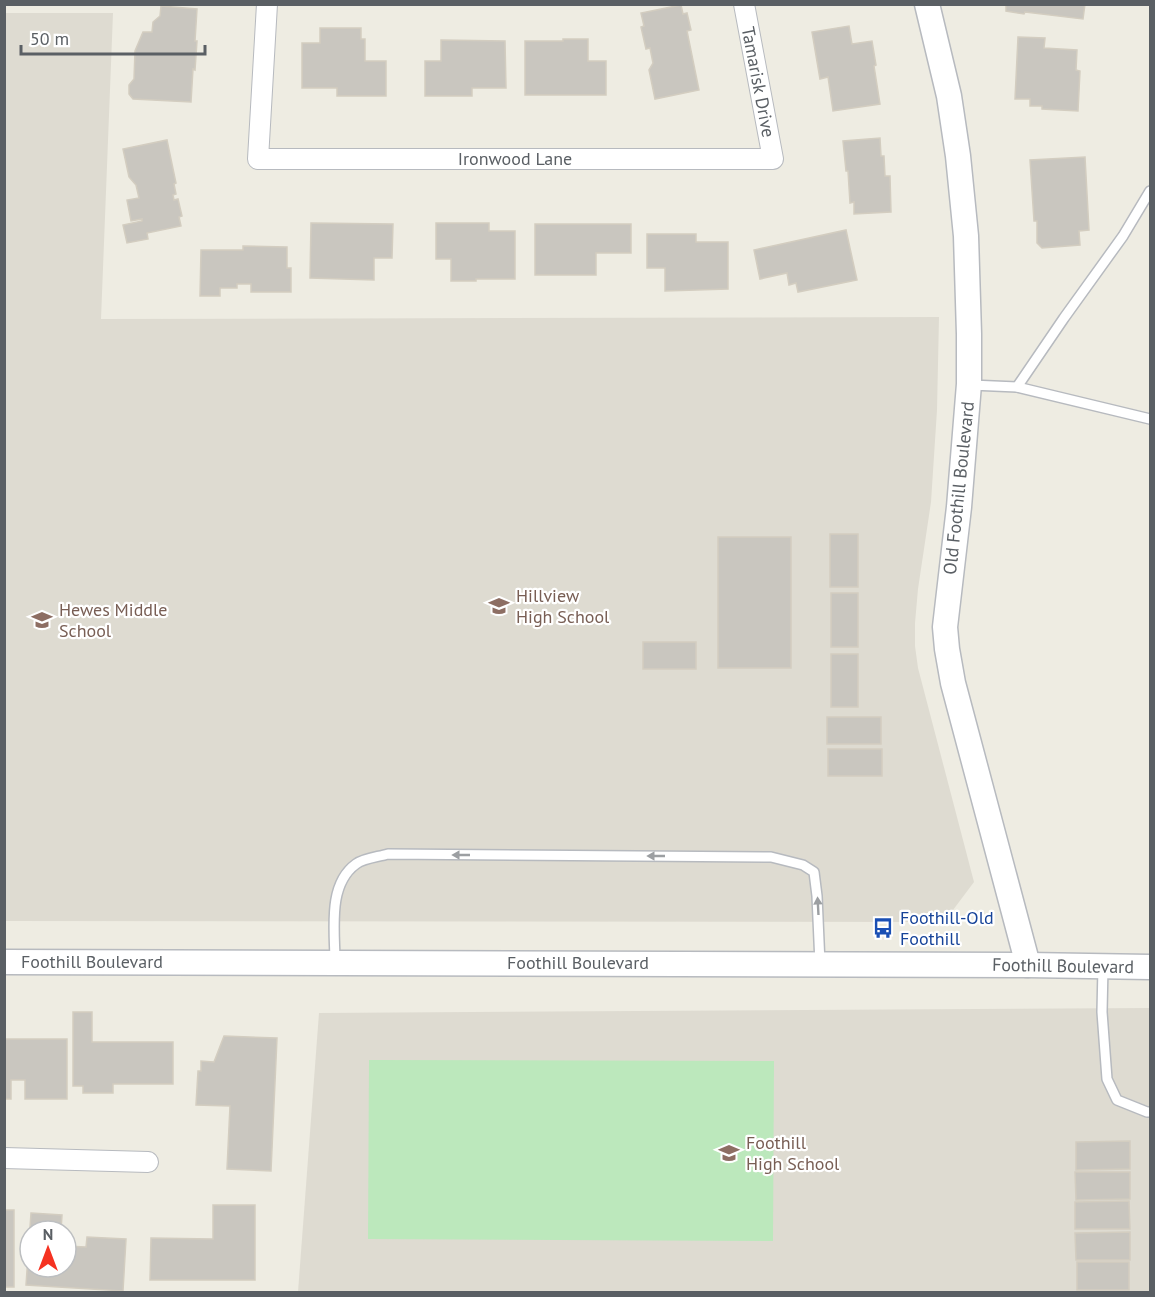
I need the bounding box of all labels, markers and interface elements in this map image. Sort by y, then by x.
scale bar [21,18,206,56]
street label: Tamarisk Drive [736,25,780,139]
text: 50 m [30,27,69,50]
street label: Ironwood Lane [458,147,572,170]
street label: Old Foothill Boulevard [938,400,979,576]
place label: Hillview High School [516,584,610,628]
school or university icon: Hillview High School [487,594,511,618]
place label: Hewes Middle School [59,598,167,642]
school or university icon: Hewes Middle School [30,608,54,632]
one-way arrow [451,850,470,859]
one-way arrow [646,851,665,861]
one-way arrow [813,896,822,915]
place label: Foothill-Old Foothill [900,906,994,950]
bus stop icon: Foothill-Old Foothill [871,916,895,940]
street label: Foothill Boulevard [21,950,163,973]
street label: Foothill Boulevard [507,951,649,974]
street label: Foothill Boulevard [992,953,1134,978]
place label: Foothill High School [746,1131,840,1175]
school or university icon: Foothill High School [717,1141,741,1165]
north arrow [18,1219,78,1279]
text: N [43,1224,53,1244]

